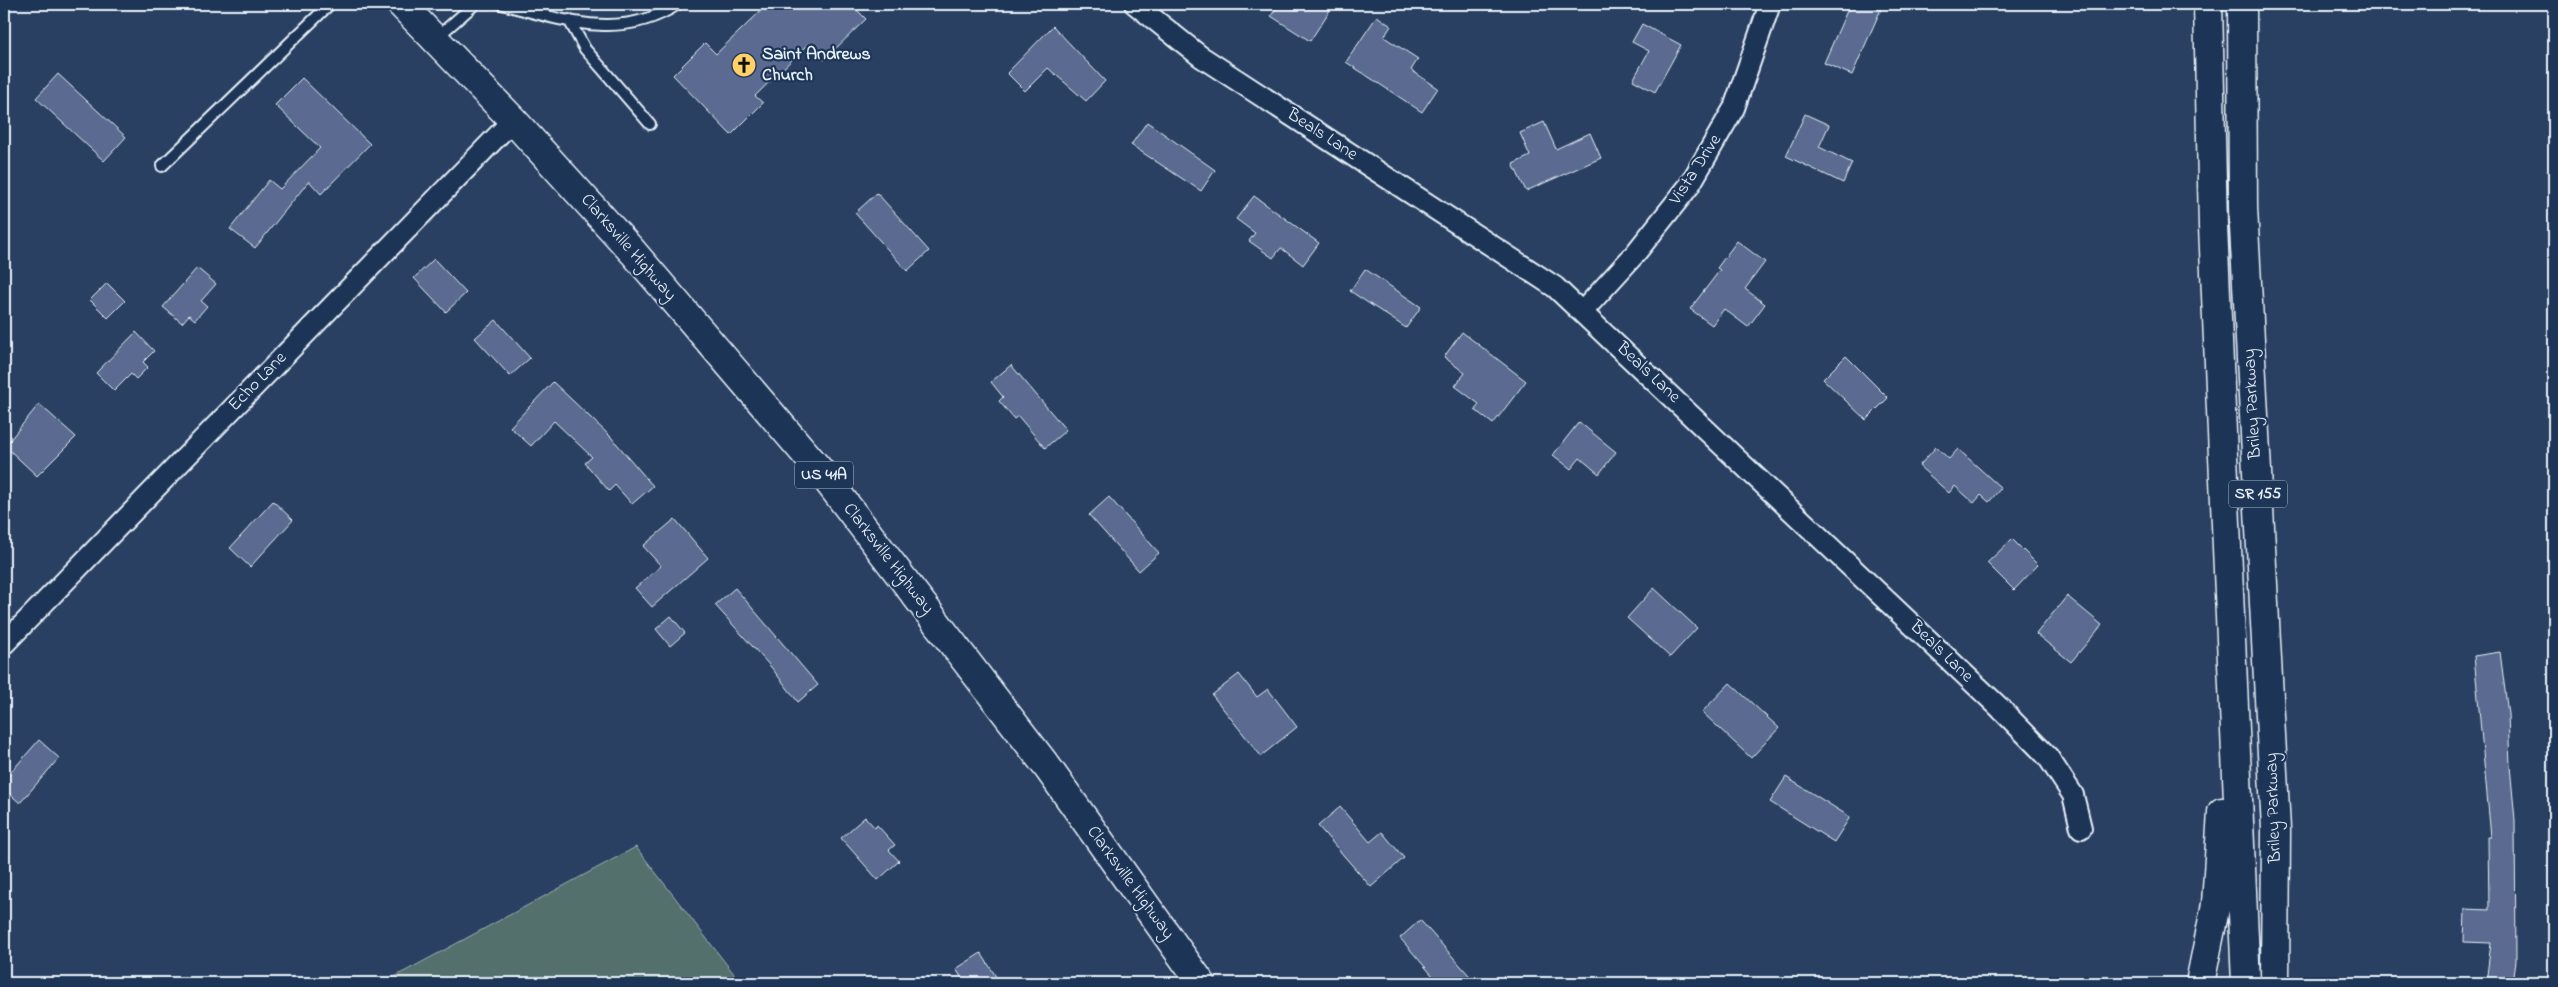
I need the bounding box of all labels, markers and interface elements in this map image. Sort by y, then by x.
place label: Saint Andrews Church [762,42,871,89]
church icon: Saint Andrews Church [731,52,757,78]
street label: Beals Lane [1281,102,1363,168]
street label: Vista Drive [1663,129,1729,211]
street label: Clarksville Highway [573,188,682,308]
street label: Beals Lane [1609,336,1687,410]
street label: Echo Lane [223,345,294,418]
street label: Briley Parkway [2237,348,2269,461]
road number: US 41A [795,462,853,488]
road number: SR 155 [2229,480,2287,508]
street label: Clarksville Highway [835,498,940,621]
street label: Beals Lane [1903,614,1979,690]
street label: Briley Parkway [2259,752,2289,865]
street label: Clarksville Highway [1079,821,1180,946]

